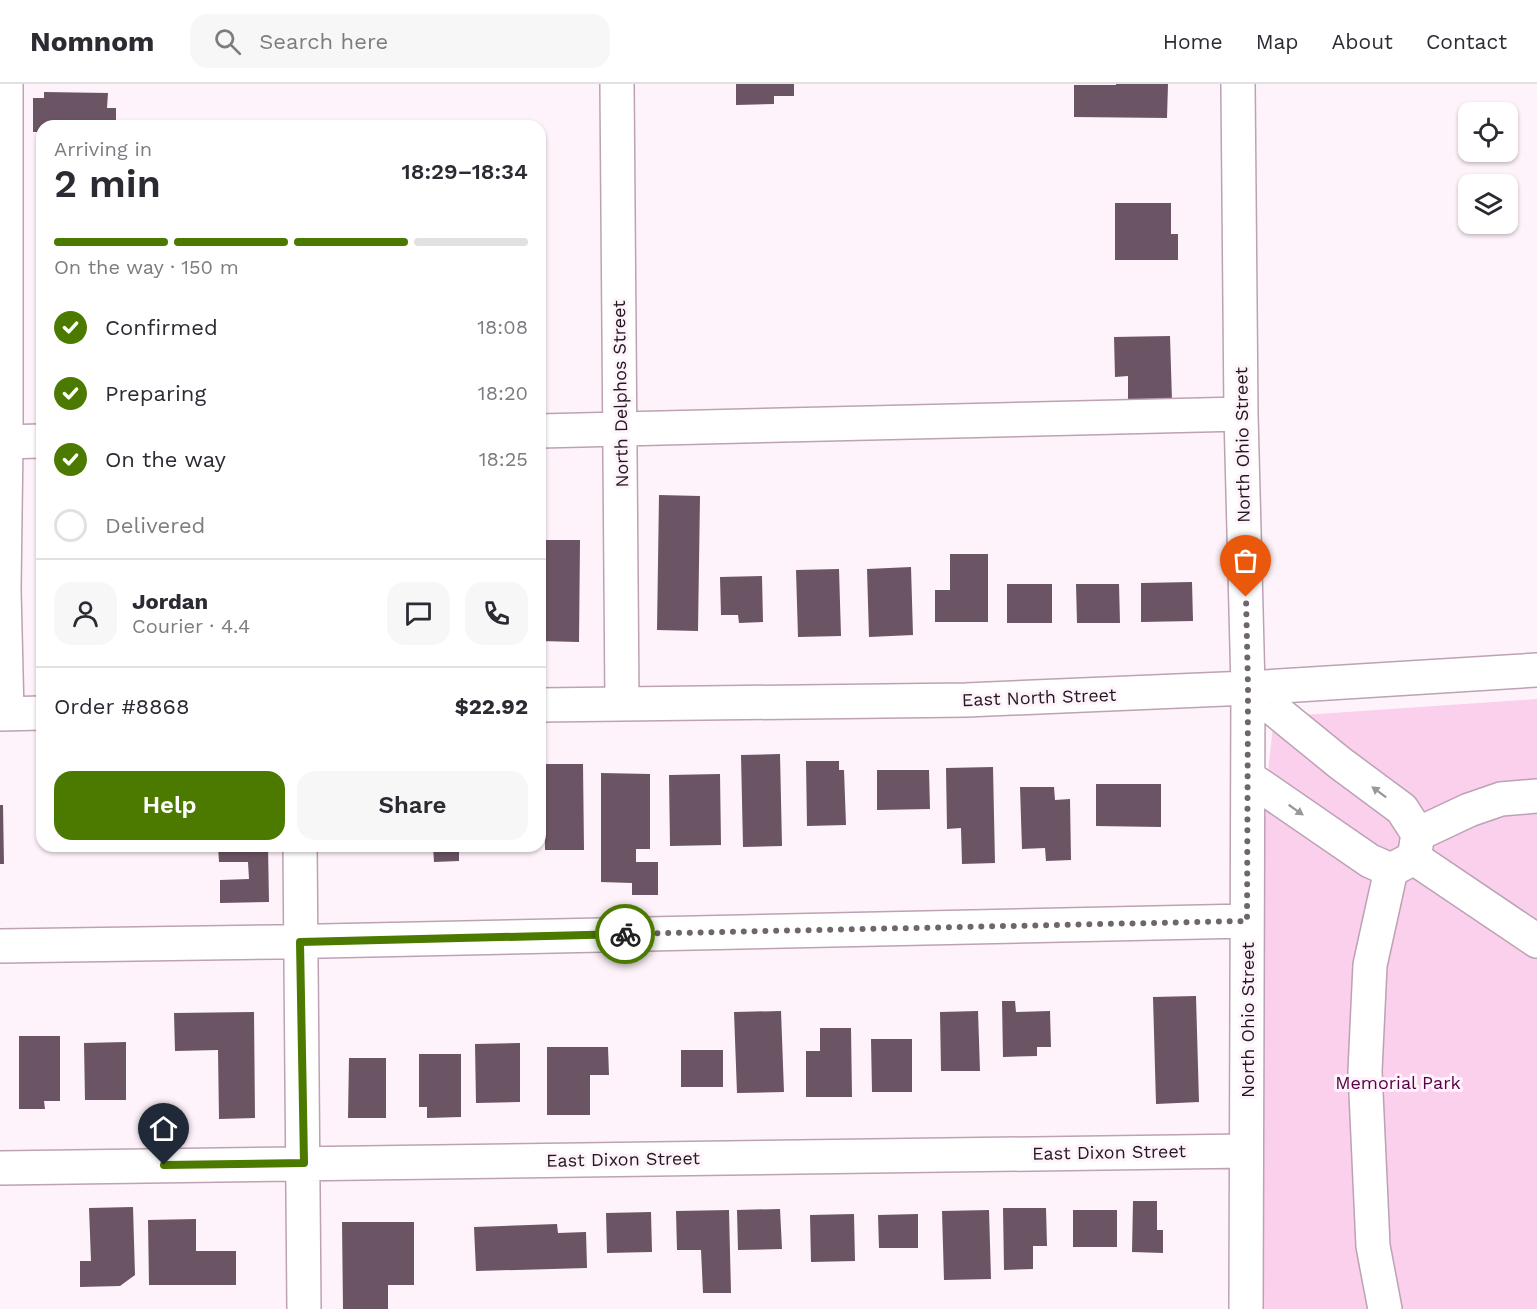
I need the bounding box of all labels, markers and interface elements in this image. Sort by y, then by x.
search box [190,14,610,68]
text: Nomnom [30,25,154,58]
icon: search [211,25,244,58]
text: Search here [259,29,388,54]
text: Home [1163,29,1223,54]
text: Map [1256,29,1299,54]
text: About [1332,29,1393,54]
text: Contact [1426,29,1507,54]
map controls [1458,102,1518,234]
button: locate [1458,102,1518,162]
text: Arriving in [54,137,152,161]
text: 18:29–18:34 [402,159,528,184]
text: 2 min [54,161,161,206]
button: layers [1458,174,1518,234]
text: On the way · 150 m [54,255,239,279]
street label: North Delphos Street [608,300,632,488]
icon: check [54,311,87,344]
text: Confirmed [105,315,218,340]
text: 18:08 [477,315,528,339]
street label: North Ohio Street [1230,366,1254,523]
icon: check [54,377,87,410]
text: Preparing [105,381,206,406]
text: 18:20 [478,381,528,405]
icon: check [54,443,87,476]
text: On the way [105,447,226,472]
text: 18:25 [479,447,528,471]
text: Delivered [105,513,205,538]
pin [1220,535,1271,597]
icon: bag [1229,544,1262,577]
button: person [54,582,117,645]
button: chat [387,582,450,645]
button: phone [465,582,528,645]
text: Jordan [132,589,208,614]
text: Courier · 4.4 [132,614,250,638]
street label: East North Street [961,684,1117,710]
text: Order #8868 [54,694,190,719]
text: $22.92 [455,694,528,719]
button: Help [54,771,285,840]
button: Share [297,771,528,840]
one-way arrow [1371,786,1387,798]
one-way arrow [1288,804,1304,815]
courier [595,904,655,964]
icon: bike [609,918,642,951]
street label: North Ohio Street [1237,942,1258,1098]
park label: Memorial Park [1335,1072,1461,1093]
pin [138,1103,189,1165]
icon: home [147,1112,180,1145]
street label: East Dixon Street [1032,1140,1187,1164]
street label: East Dixon Street [546,1147,701,1171]

